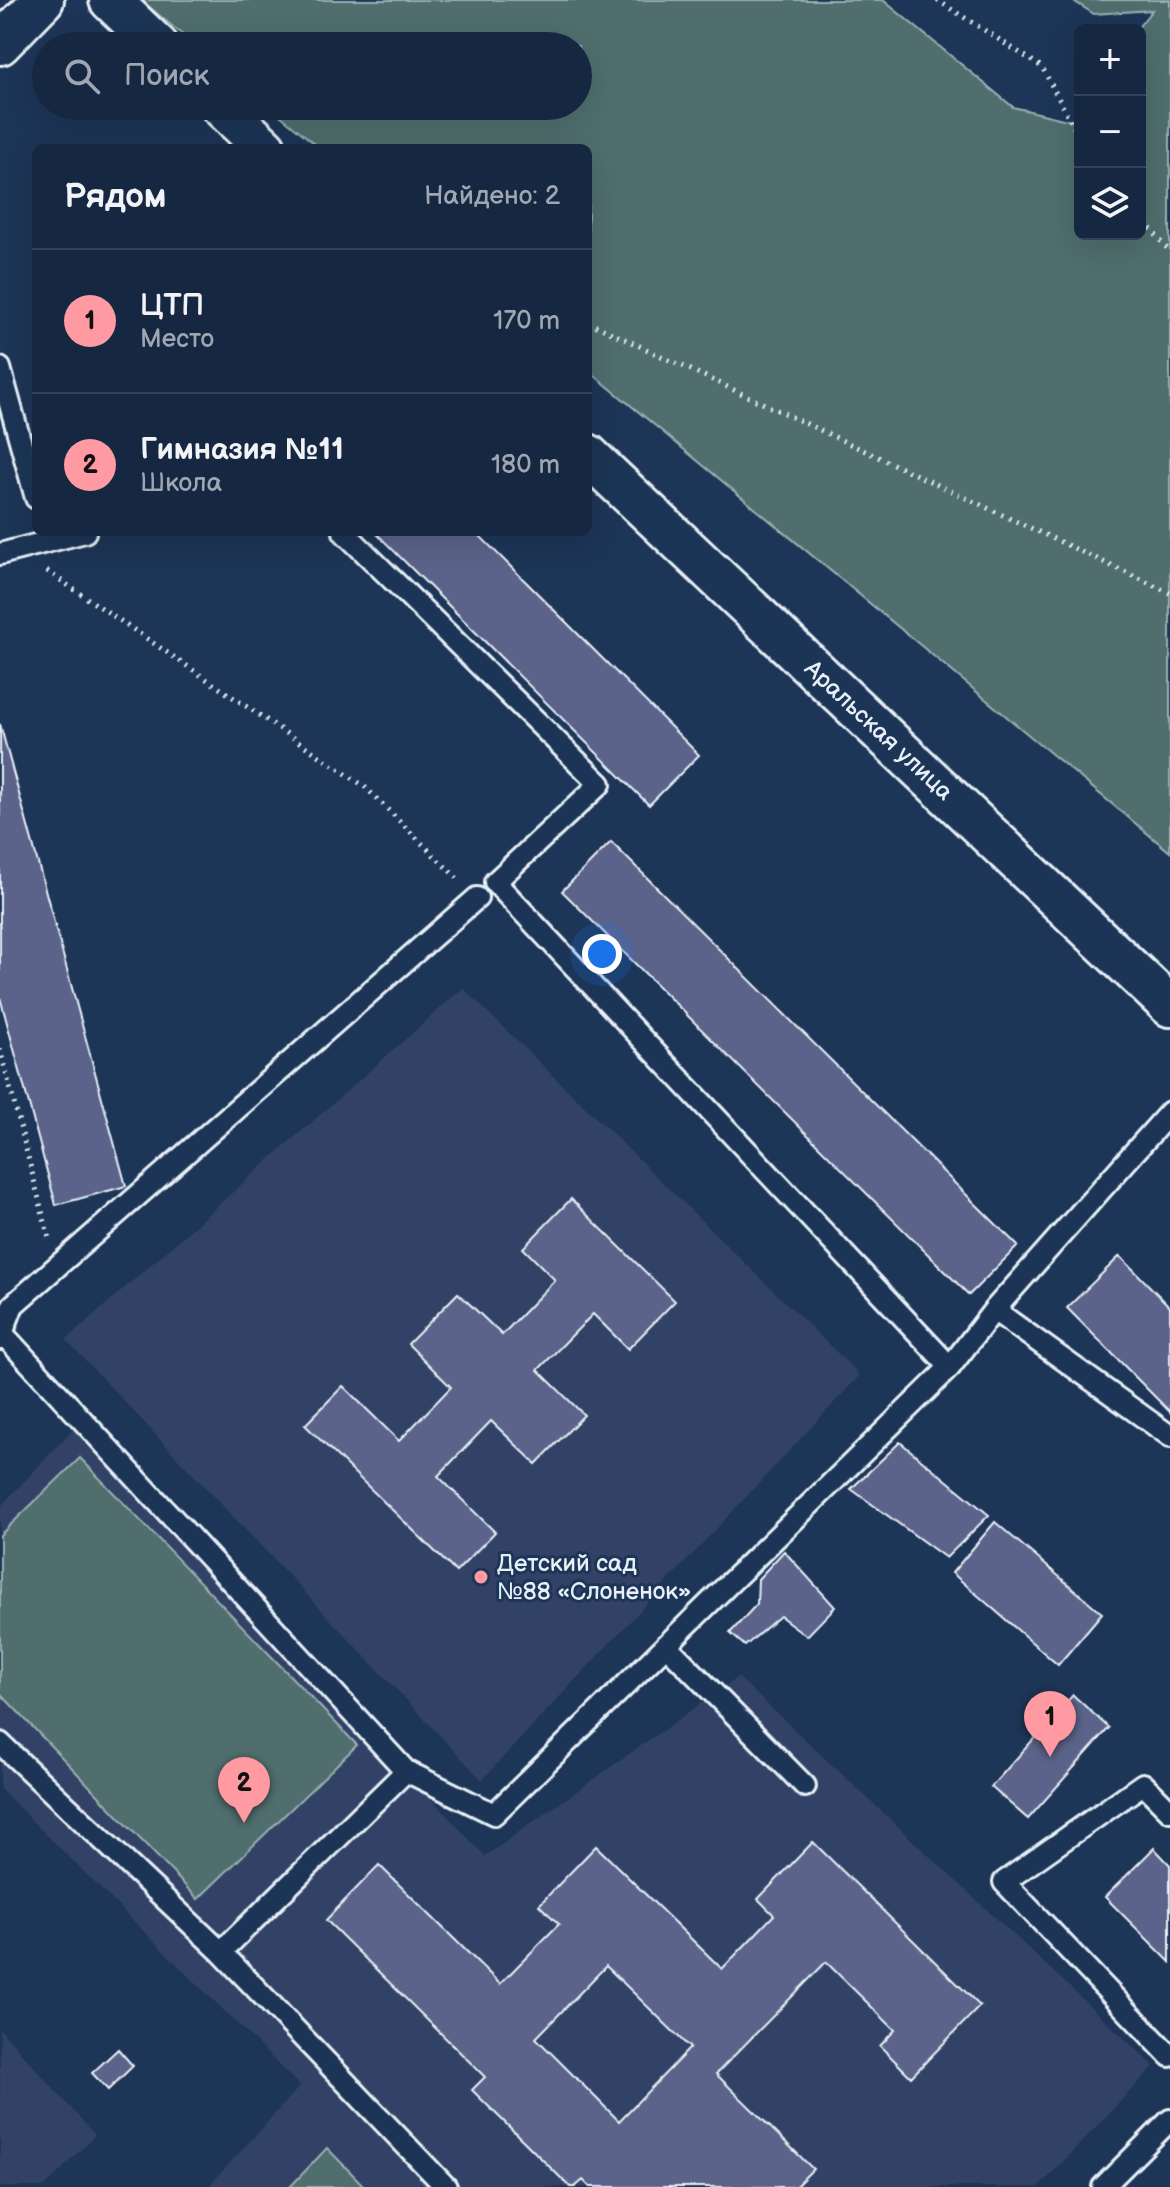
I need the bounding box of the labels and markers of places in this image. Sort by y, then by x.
place label: Детский сад №88 «Слоненок» [497,1549,692,1606]
marker: Детский сад №88 «Слоненок» [472,1568,490,1586]
pin: 1 [1024,1691,1076,1757]
pin: 2 [218,1757,270,1823]

